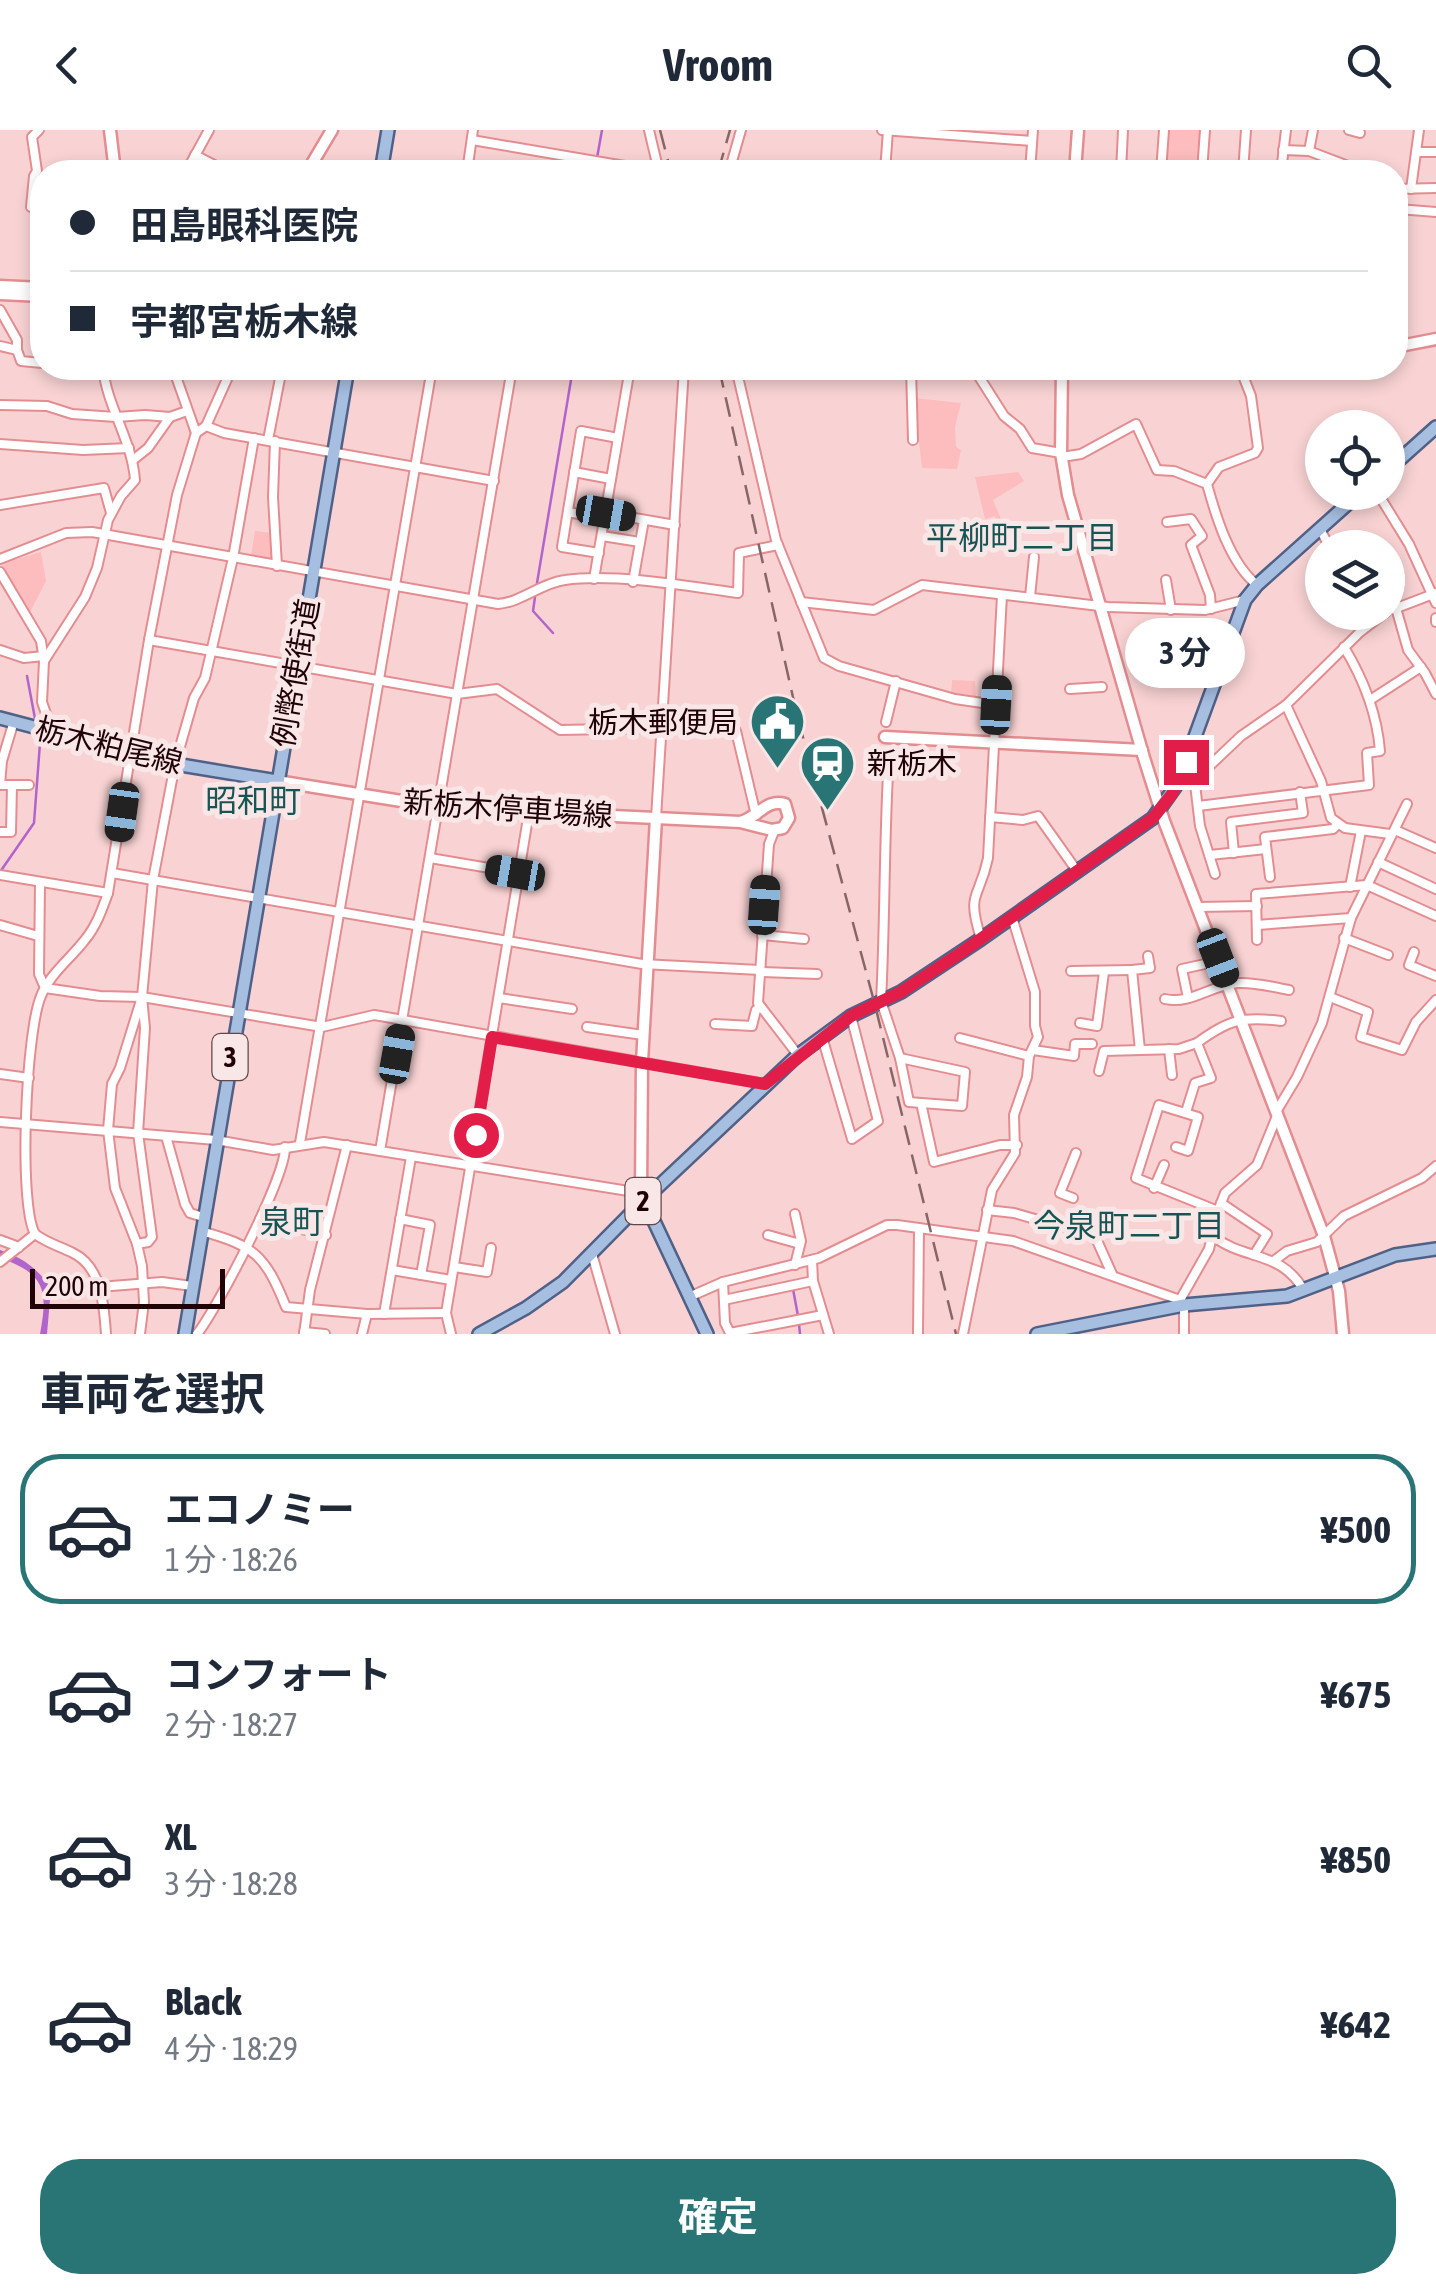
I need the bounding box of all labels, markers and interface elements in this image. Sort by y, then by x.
icon: back [40,38,95,93]
icon: search [1341,38,1396,93]
text: Vroom [663,39,773,91]
text: 田島眼科医院 [130,204,358,247]
text: 宇都宮栃木線 [130,300,358,343]
map controls [1305,410,1405,630]
button: locate [1305,410,1405,510]
car [574,493,638,533]
district label: 平柳町二丁目 [926,519,1118,556]
button: layers [1305,530,1405,630]
street label: 例幣使街道 [265,596,325,750]
callout: 3 分 [1126,617,1246,687]
text: 3 分 [1159,634,1211,671]
car [979,674,1013,736]
public building icon: 栃木郵便局 [747,692,807,771]
place label: 栃木郵便局 [588,705,738,739]
street label: 栃木粕尾線 [32,710,186,780]
station icon: 新栃木 [798,733,858,812]
route end [1164,740,1209,785]
place label: 新栃木 [867,746,957,780]
car [103,780,141,844]
district label: 昭和町 [205,782,301,819]
street label: 新栃木停車場線 [402,784,614,832]
car [483,853,547,893]
car [747,874,781,936]
car [1193,925,1243,991]
car [377,1022,417,1086]
road number: 3 [212,1034,248,1080]
route start [454,1113,499,1158]
road number: 2 [626,1178,660,1224]
district label: 泉町 [260,1203,324,1240]
district label: 今泉町二丁目 [1033,1207,1225,1244]
scale bar [30,1264,225,1308]
text: 200 m [45,1270,108,1302]
text: 車両を選択 [40,1368,265,1420]
icon: car [45,1484,135,1574]
text: エコノミー [165,1488,355,1531]
text: ¥500 [1321,1508,1391,1551]
text: 1 分 · 18:26 [165,1541,298,1578]
icon: car [45,1649,135,1739]
text: コンフォート [165,1653,392,1696]
text: ¥675 [1321,1673,1391,1716]
text: 2 分 · 18:27 [165,1706,298,1743]
icon: car [45,1814,135,1904]
text: XL [165,1815,197,1858]
text: ¥850 [1321,1838,1391,1881]
text: 3 分 · 18:28 [165,1865,298,1902]
icon: car [45,1979,135,2069]
text: Black [165,1980,242,2023]
text: ¥642 [1321,2003,1391,2046]
text: 4 分 · 18:29 [165,2030,298,2067]
button: 確定 [40,2159,1396,2274]

